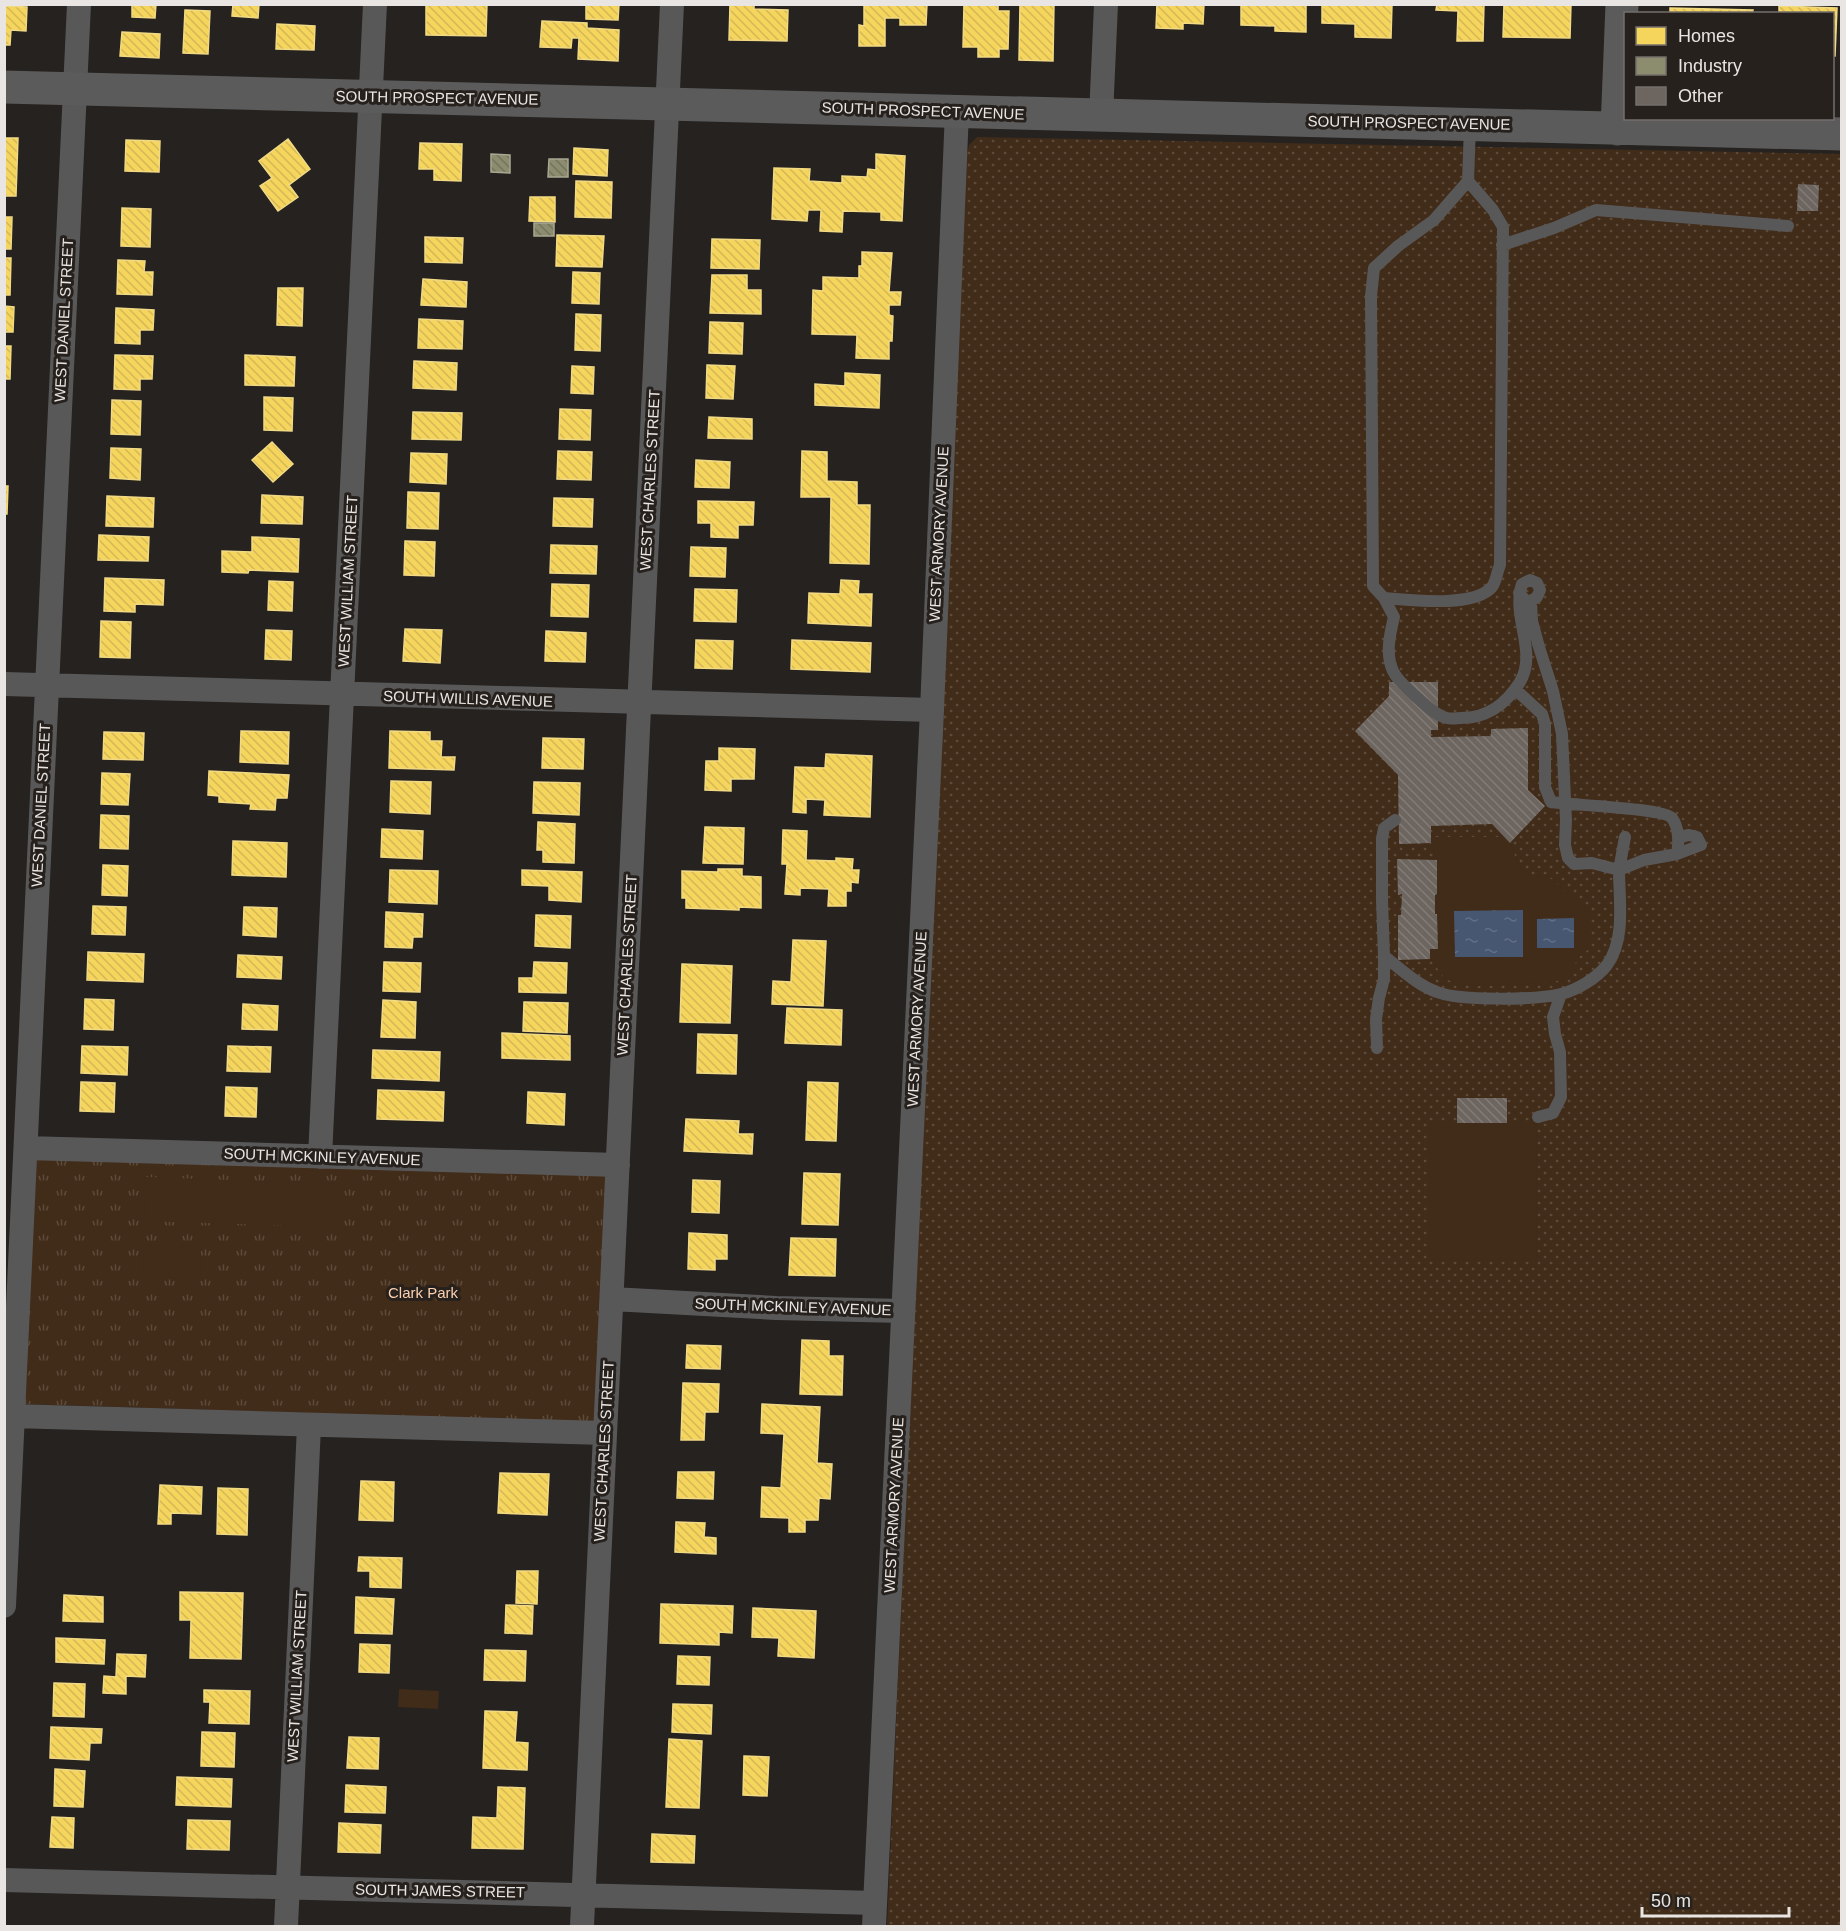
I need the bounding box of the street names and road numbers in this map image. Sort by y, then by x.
street label: SOUTH PROSPECT AVENUE [335,87,539,108]
street label: SOUTH PROSPECT AVENUE [821,98,1025,123]
street label: SOUTH PROSPECT AVENUE [1307,112,1511,133]
street label: WEST DANIEL STREET [51,238,76,402]
street label: WEST CHARLES STREET [636,389,663,571]
street label: WEST ARMORY AVENUE [925,446,952,622]
street label: WEST WILLIAM STREET [335,495,360,667]
street label: SOUTH WILLIS AVENUE [383,687,553,710]
street label: WEST DANIEL STREET [28,723,53,887]
street label: WEST CHARLES STREET [613,874,640,1056]
street label: WEST ARMORY AVENUE [903,931,930,1107]
street label: SOUTH MCKINLEY AVENUE [223,1145,421,1168]
street label: SOUTH MCKINLEY AVENUE [694,1295,892,1318]
street label: WEST CHARLES STREET [590,1360,617,1542]
street label: WEST ARMORY AVENUE [880,1417,907,1593]
street label: WEST WILLIAM STREET [284,1590,309,1762]
street label: SOUTH JAMES STREET [355,1881,525,1900]

